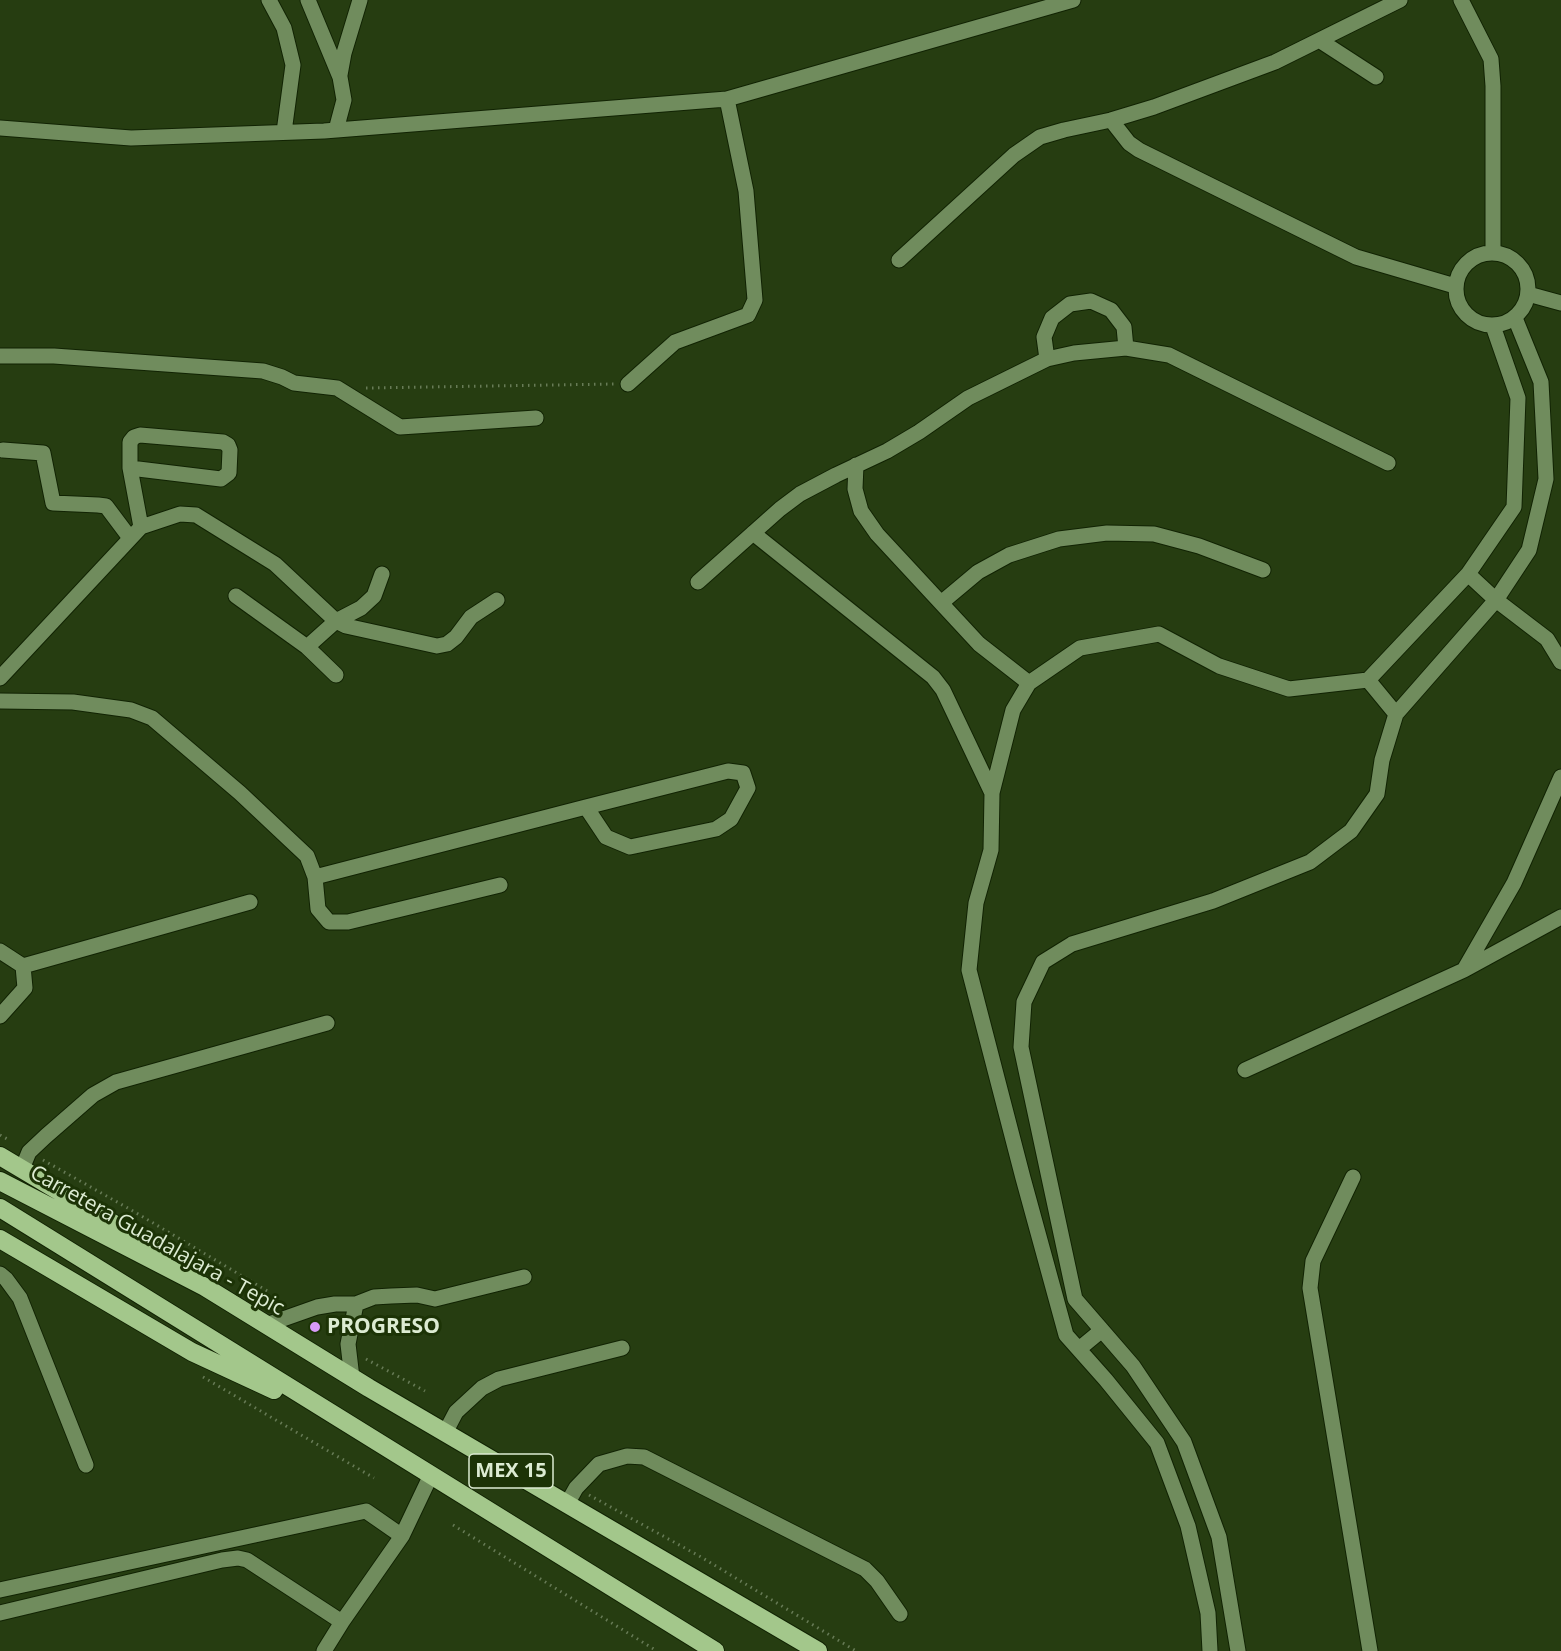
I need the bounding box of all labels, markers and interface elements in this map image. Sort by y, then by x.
street label: Carretera Guadalajara - Tepic [26,1161,288,1321]
place label: PROGRESO [327,1314,440,1340]
marker: PROGRESO [308,1320,322,1334]
road number: MEX 15 [469,1454,553,1488]

